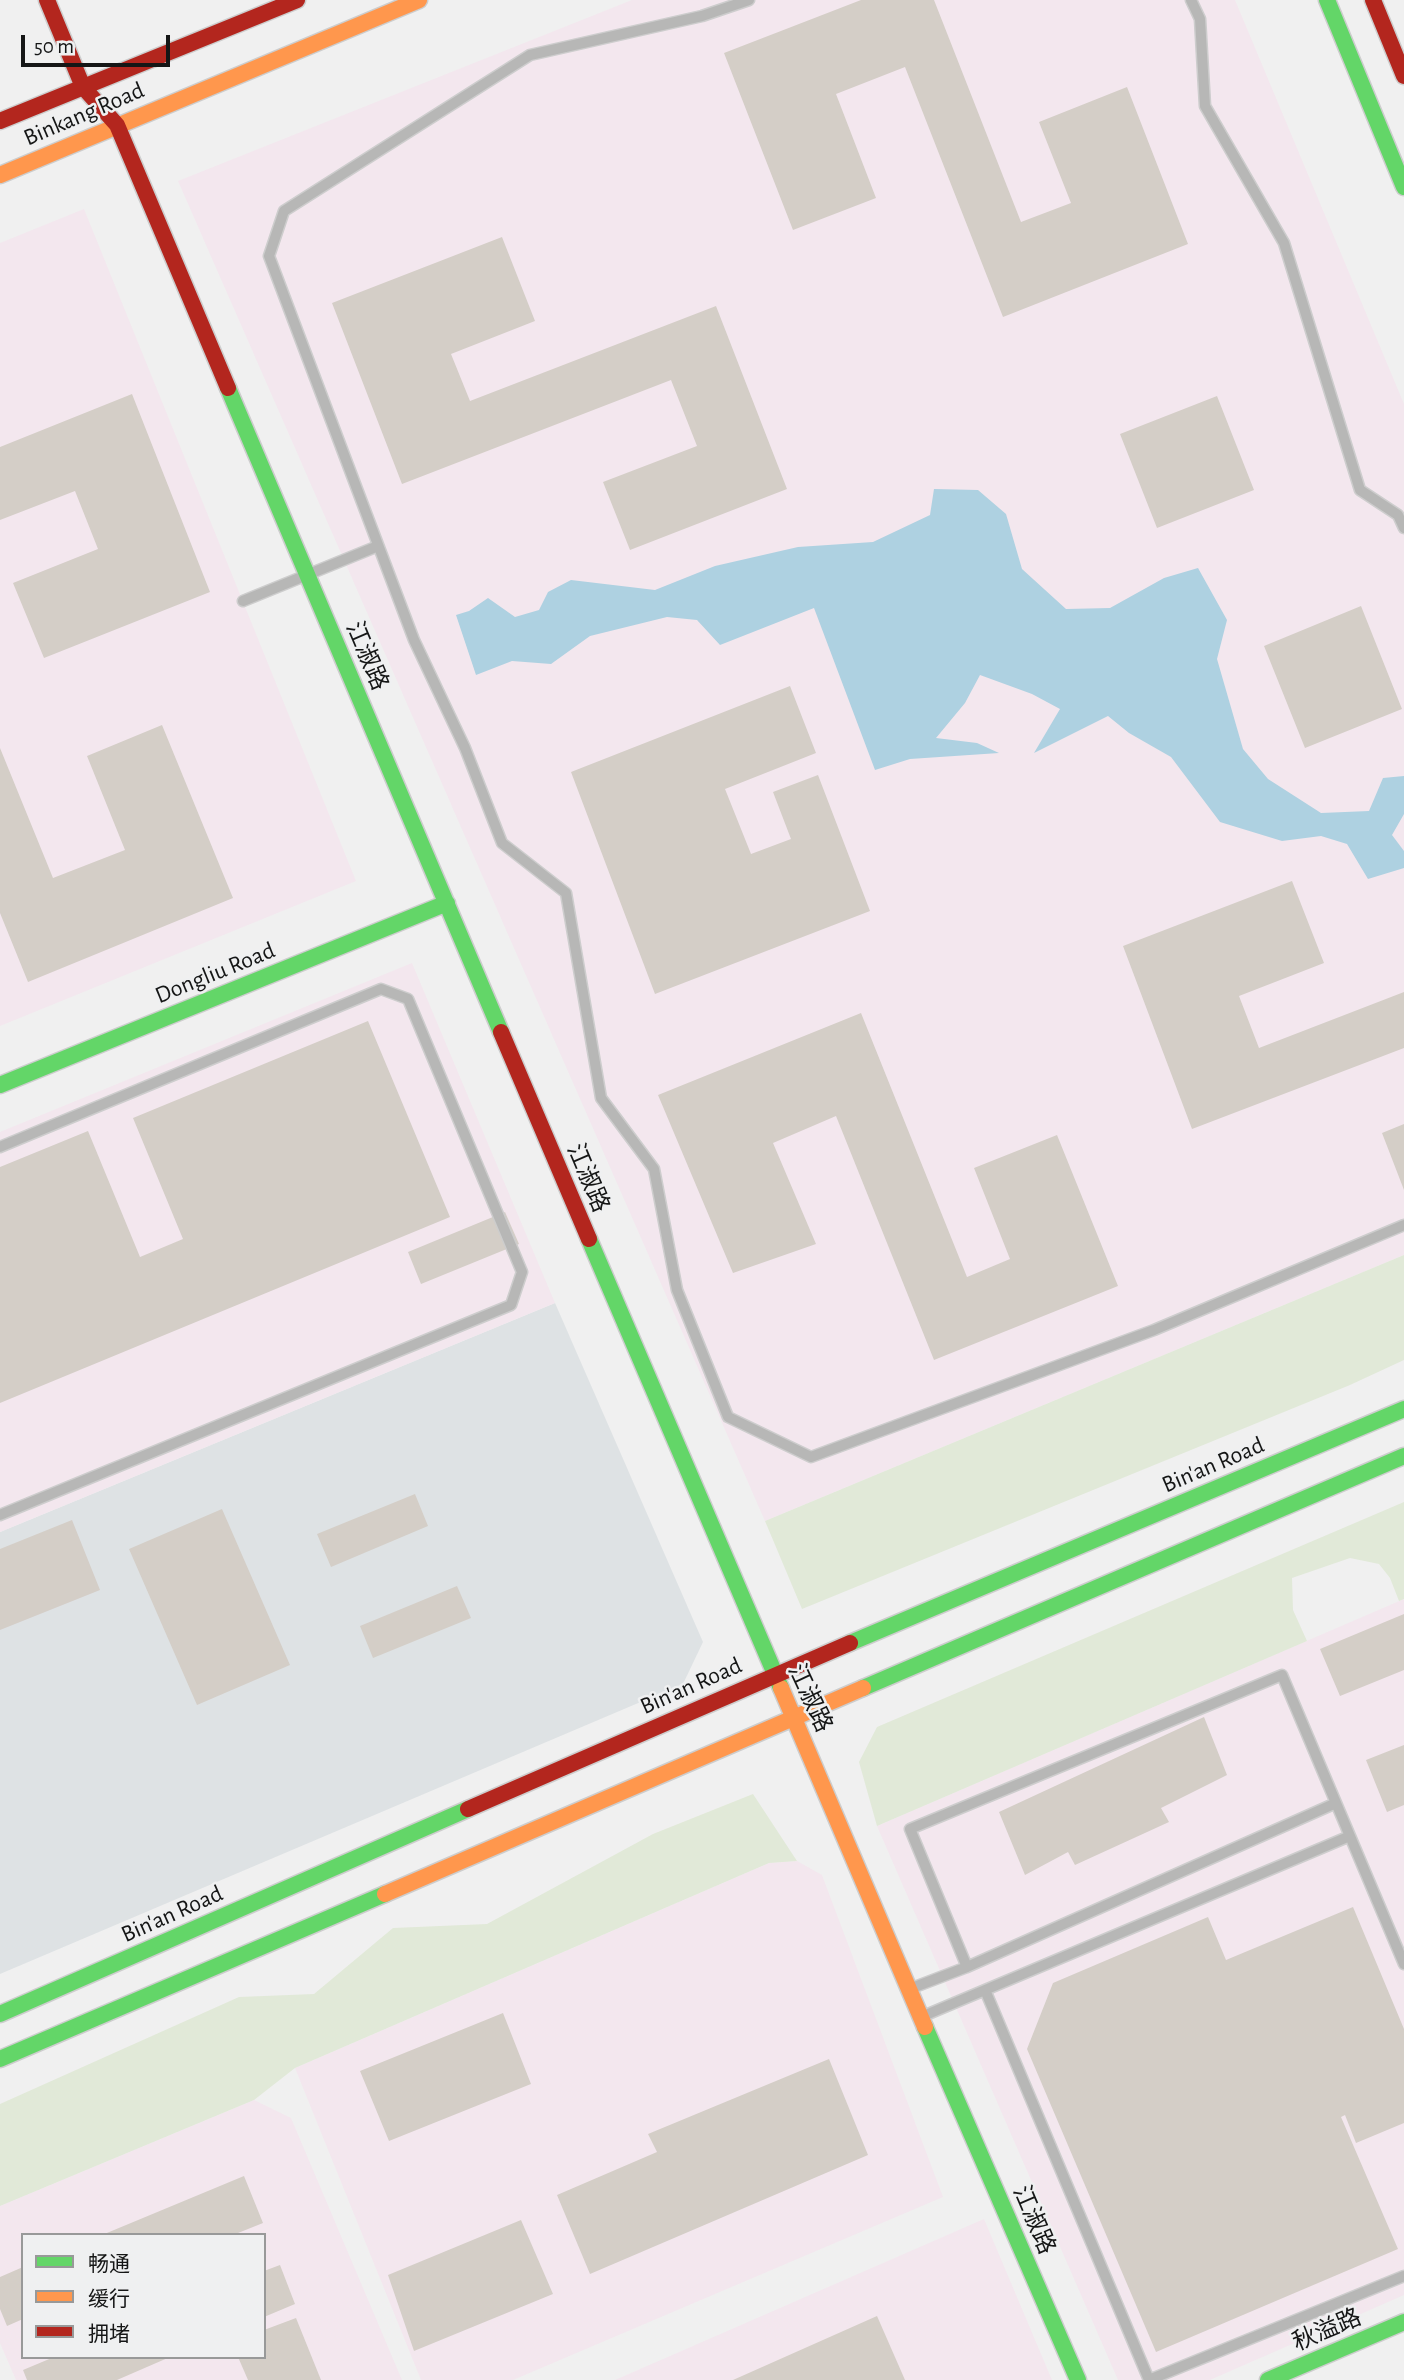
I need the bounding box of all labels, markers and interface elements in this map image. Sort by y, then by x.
scale bar [24,21,173,65]
text: 50 m [34,36,74,57]
street label: Binkang Road [19,76,149,152]
street label: 江淑路 [340,617,394,695]
street label: Dongliu Road [151,936,279,1010]
street label: 江淑路 [561,1139,615,1217]
street label: Bin'an Road [1158,1431,1268,1499]
street label: Bin'an Road [636,1651,746,1721]
street label: 江淑路 [782,1659,838,1737]
street label: Bin'an Road [117,1879,227,1949]
street label: 江淑路 [1007,2181,1061,2259]
legend [21,2233,266,2359]
text: 畅通 [88,2254,130,2275]
text: 缓行 [88,2289,130,2310]
street label: 秋溢路 [1288,2303,1366,2357]
text: 拥堵 [88,2324,130,2345]

